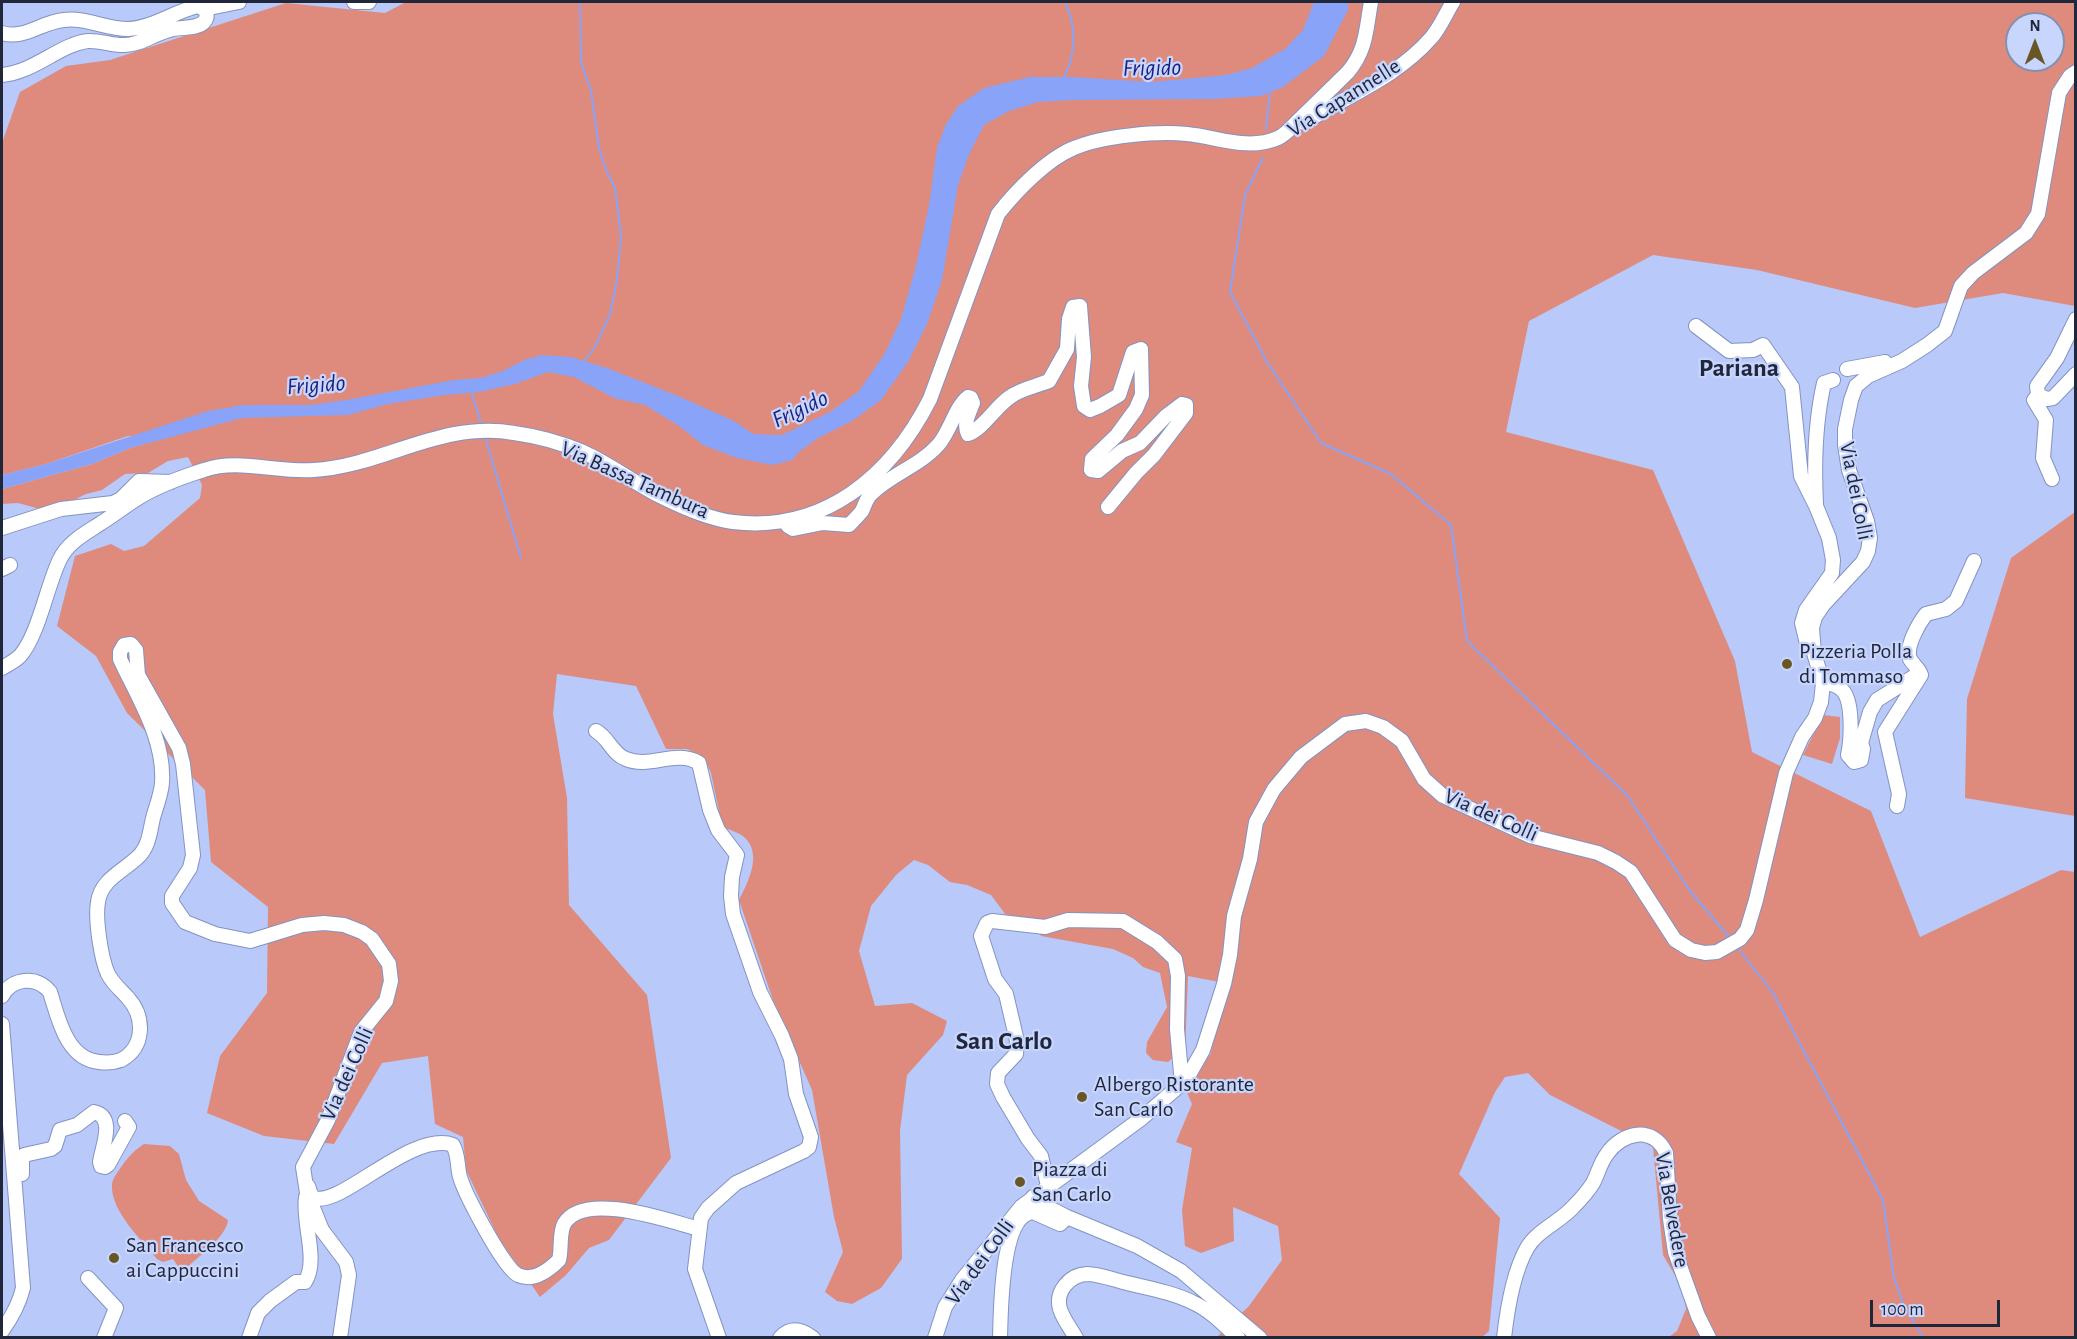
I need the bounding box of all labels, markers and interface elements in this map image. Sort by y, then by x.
north arrow [2005,12,2065,72]
text: N [2029,18,2041,34]
water label: Frigido [1122,53,1182,83]
street label: Via Capannelle [1283,53,1405,143]
district label: Pariana [1699,352,1779,384]
water label: Frigido [286,369,346,401]
water label: Frigido [767,384,833,434]
street label: Via Bassa Tambura [557,435,713,525]
street label: Via dei Colli [1834,439,1878,543]
place label: Pizzeria Polla di Tommaso [1799,638,1912,690]
marker: Pizzeria Polla di Tommaso [1780,657,1794,671]
street label: Via dei Colli [1440,783,1542,847]
street label: Via dei Colli [315,1023,379,1125]
district label: San Carlo [956,1025,1052,1057]
place label: Albergo Ristorante San Carlo [1094,1071,1254,1122]
marker: Albergo Ristorante San Carlo [1075,1090,1089,1104]
street label: Via Belvedere [1649,1150,1695,1270]
place label: Piazza di San Carlo [1032,1156,1112,1208]
marker: Piazza di San Carlo [1013,1175,1027,1189]
street label: Via dei Colli [940,1214,1020,1310]
place label: San Francesco ai Cappuccini [126,1232,244,1284]
marker: San Francesco ai Cappuccini [107,1251,121,1265]
scale bar [1873,1288,2004,1326]
text: 100 m [1881,1301,1924,1319]

